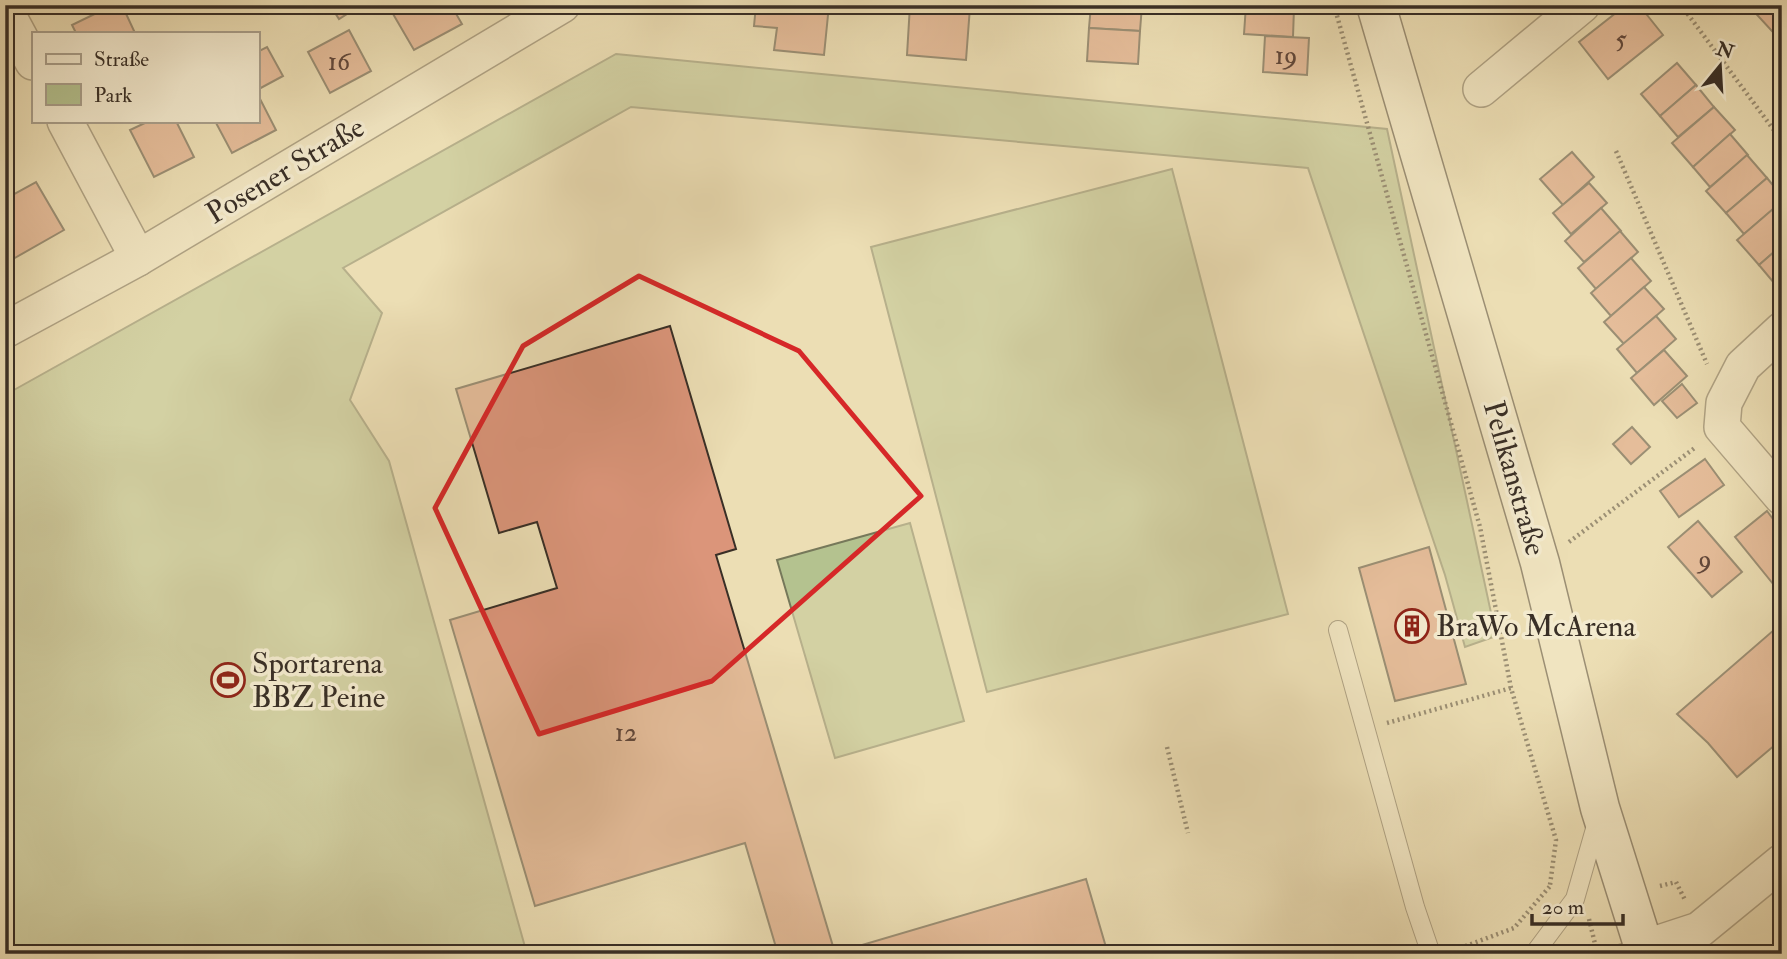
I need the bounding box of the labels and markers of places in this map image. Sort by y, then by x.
building icon: BraWo McArena [1393,607,1431,645]
place label: BraWo McArena [1436,608,1637,645]
place label: Sportarena BBZ Peine [252,645,385,716]
sports icon: Sportarena BBZ Peine [209,661,247,699]

